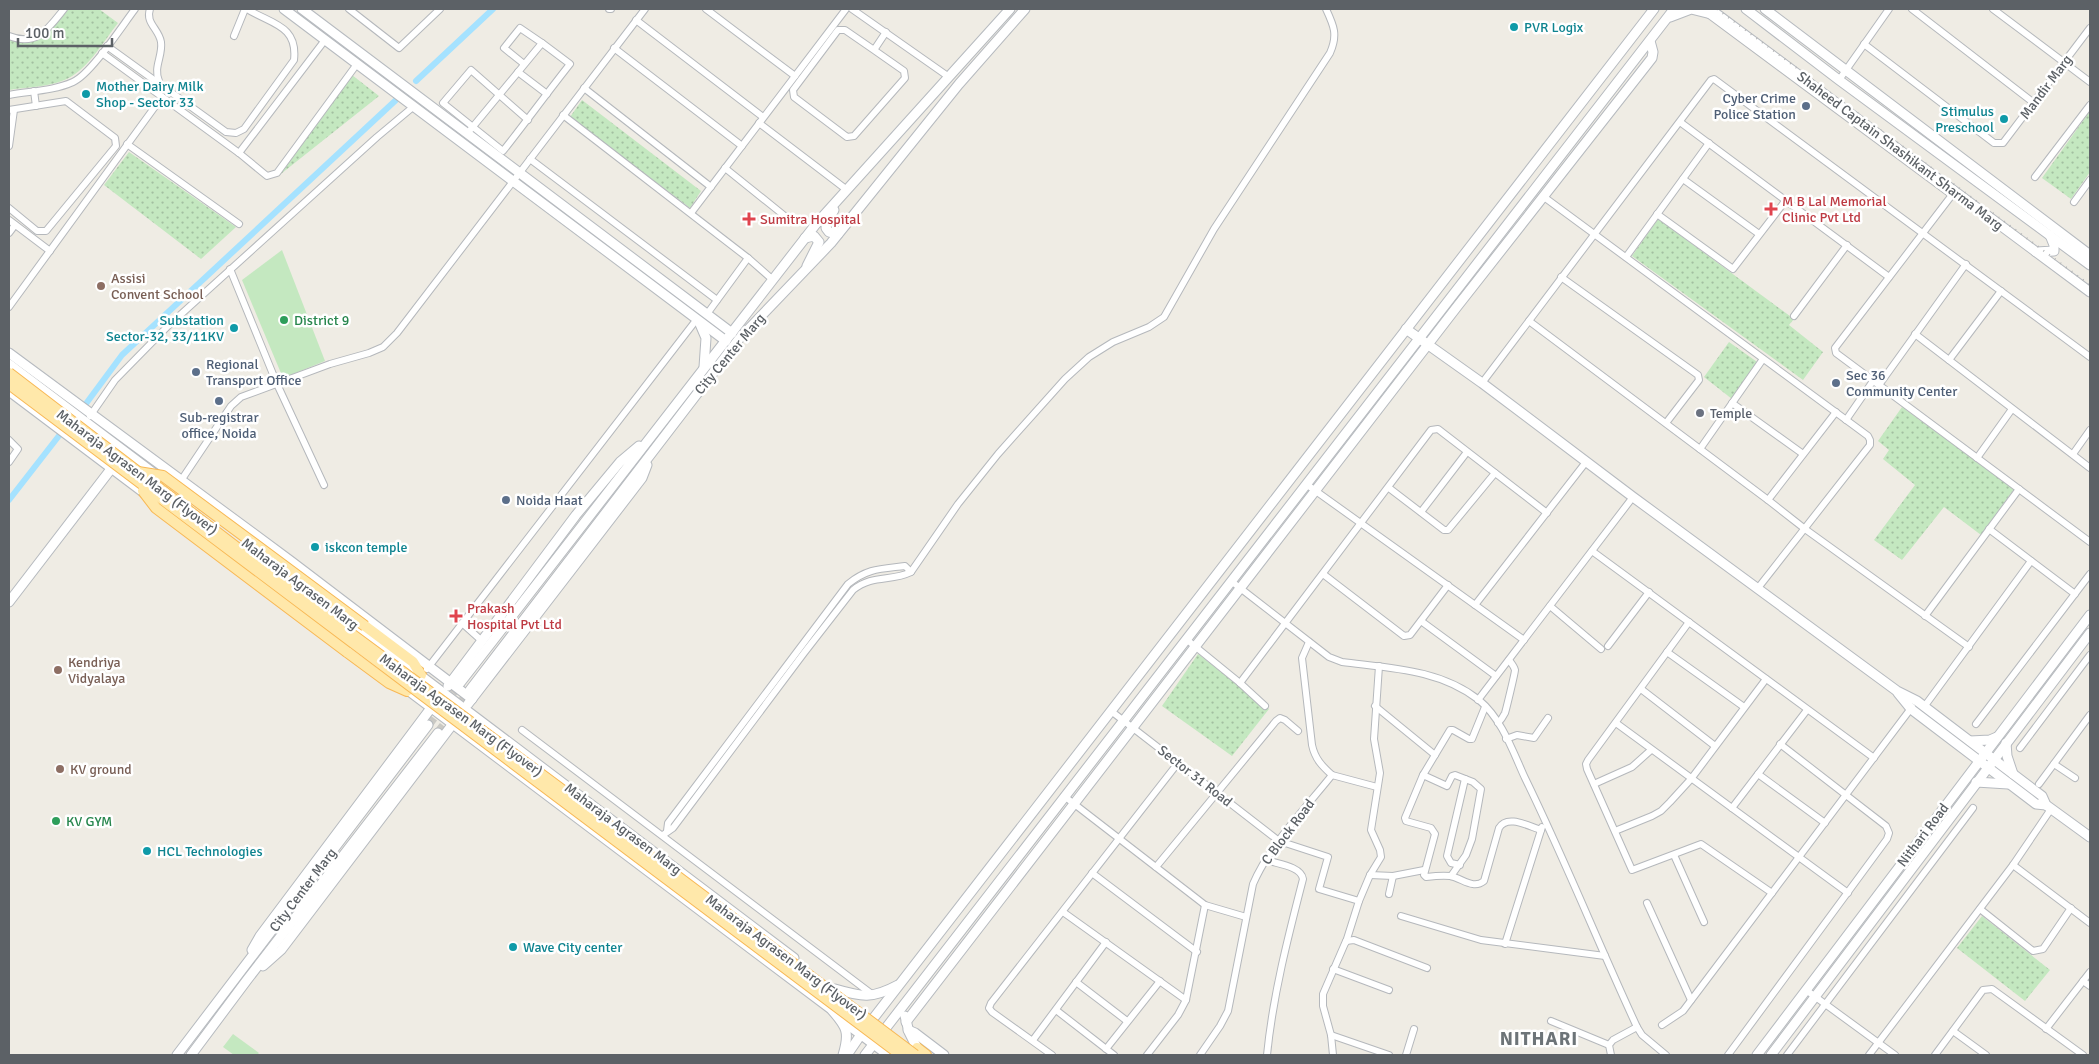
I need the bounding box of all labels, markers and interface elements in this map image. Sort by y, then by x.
scale bar [18,15,111,47]
place label: PVR Logix [1524,19,1584,36]
marker: PVR Logix [1508,21,1520,33]
text: 100 m [25,24,65,42]
street label: Mandir Marg [2016,51,2076,123]
street label: Shaheed Captain Shashikant Sharma Marg [1794,68,2006,234]
place label: Mother Dairy Milk Shop - Sector 33 [96,78,203,111]
marker: Mother Dairy Milk Shop - Sector 33 [80,88,92,100]
place label: Cyber Crime Police Station [1713,90,1796,123]
marker: Cyber Crime Police Station [1800,100,1812,112]
place label: Stimulus Preschool [1935,103,1994,136]
marker: Stimulus Preschool [1998,113,2010,125]
place label: M B Lal Memorial Clinic Pvt Ltd [1782,193,1887,226]
marker: M B Lal Memorial Clinic Pvt Ltd [1764,202,1778,216]
place label: Sumitra Hospital [760,211,861,228]
marker: Sumitra Hospital [742,212,756,226]
place label: Assisi Convent School [111,270,204,303]
marker: Assisi Convent School [95,280,107,292]
street label: City Center Marg [691,310,769,398]
place label: Substation Sector-32, 33/11KV [106,312,224,345]
place label: District 9 [294,312,349,329]
marker: District 9 [278,314,290,326]
marker: Substation Sector-32, 33/11KV [228,322,240,334]
place label: Regional Transport Office [206,356,301,389]
marker: Regional Transport Office [190,366,202,378]
place label: Sec 36 Community Center [1846,367,1958,400]
marker: Sec 36 Community Center [1830,377,1842,389]
marker: Sub-registrar office, Noida [213,395,225,407]
place label: Temple [1710,405,1752,422]
street label: Maharaja Agrasen Marg (Flyover) [53,406,221,538]
marker: Temple [1694,407,1706,419]
place label: Sub-registrar office, Noida [179,409,259,442]
place label: Noida Haat [516,492,583,509]
marker: Noida Haat [500,494,512,506]
street label: Maharaja Agrasen Marg [238,534,362,634]
place label: iskcon temple [325,539,408,556]
marker: iskcon temple [309,541,321,553]
place label: Prakash Hospital Pvt Ltd [467,600,562,633]
marker: Prakash Hospital Pvt Ltd [449,609,463,623]
street label: Maharaja Agrasen Marg (Flyover) [376,650,546,780]
place label: Kendriya Vidyalaya [68,654,125,687]
marker: Kendriya Vidyalaya [52,664,64,676]
street label: Sector 31 Road [1154,742,1236,810]
place label: KV ground [70,761,132,778]
marker: KV ground [54,763,66,775]
street label: Maharaja Agrasen Marg [561,779,685,879]
street label: C Block Road [1258,796,1318,868]
street label: Nithari Road [1894,800,1952,870]
place label: KV GYM [66,813,112,830]
marker: KV GYM [50,815,62,827]
place label: HCL Technologies [157,843,263,860]
marker: HCL Technologies [141,845,153,857]
street label: City Center Marg [266,845,340,935]
street label: Maharaja Agrasen Marg (Flyover) [702,891,870,1023]
place label: Wave City center [523,939,623,956]
marker: Wave City center [507,941,519,953]
district label: NITHARI [1500,1027,1578,1051]

